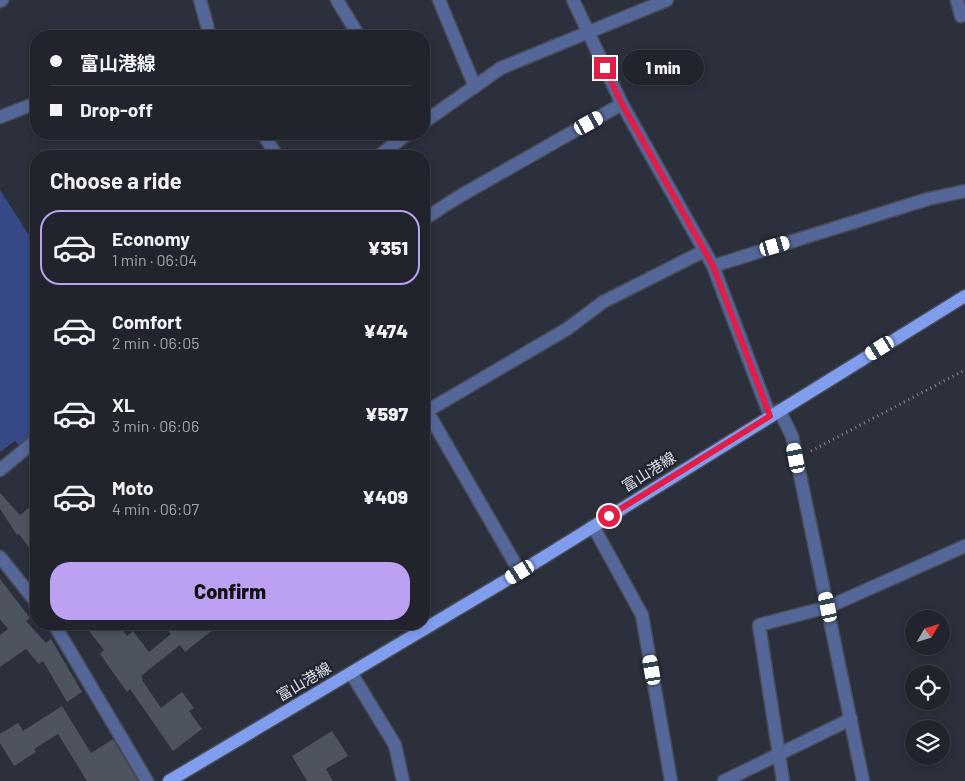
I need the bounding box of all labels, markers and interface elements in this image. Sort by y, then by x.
callout: 1 min [622,50,705,86]
text: 富山港線 [80,51,156,74]
route end [594,57,616,79]
text: 1 min [645,58,681,77]
text: Drop-off [80,98,153,121]
car [572,109,605,137]
text: Choose a ride [50,167,182,193]
icon: car [52,225,97,270]
text: Economy [112,227,190,250]
car [758,235,791,257]
text: ¥351 [368,236,408,259]
text: 1 min · 06:04 [112,250,197,269]
icon: car [52,308,97,353]
text: Comfort [112,310,182,333]
text: ¥474 [363,319,408,342]
text: 2 min · 06:05 [112,333,199,352]
car [863,334,896,362]
icon: car [52,391,97,436]
text: XL [112,393,135,416]
text: ¥597 [365,402,408,425]
text: 3 min · 06:06 [112,416,199,435]
car [785,442,806,474]
street label: 富山港線 [618,448,679,495]
icon: car [52,474,97,519]
text: Moto [112,476,154,499]
text: ¥409 [362,485,408,508]
text: 4 min · 06:07 [112,499,199,518]
route start [598,505,620,527]
car [503,558,536,586]
button: Confirm [50,562,410,620]
car [817,591,838,623]
north arrow [905,610,950,655]
map controls [905,610,950,765]
car [642,654,661,686]
street label: 富山港線 [273,658,334,704]
button: locate [905,665,950,710]
button: layers [905,720,950,765]

